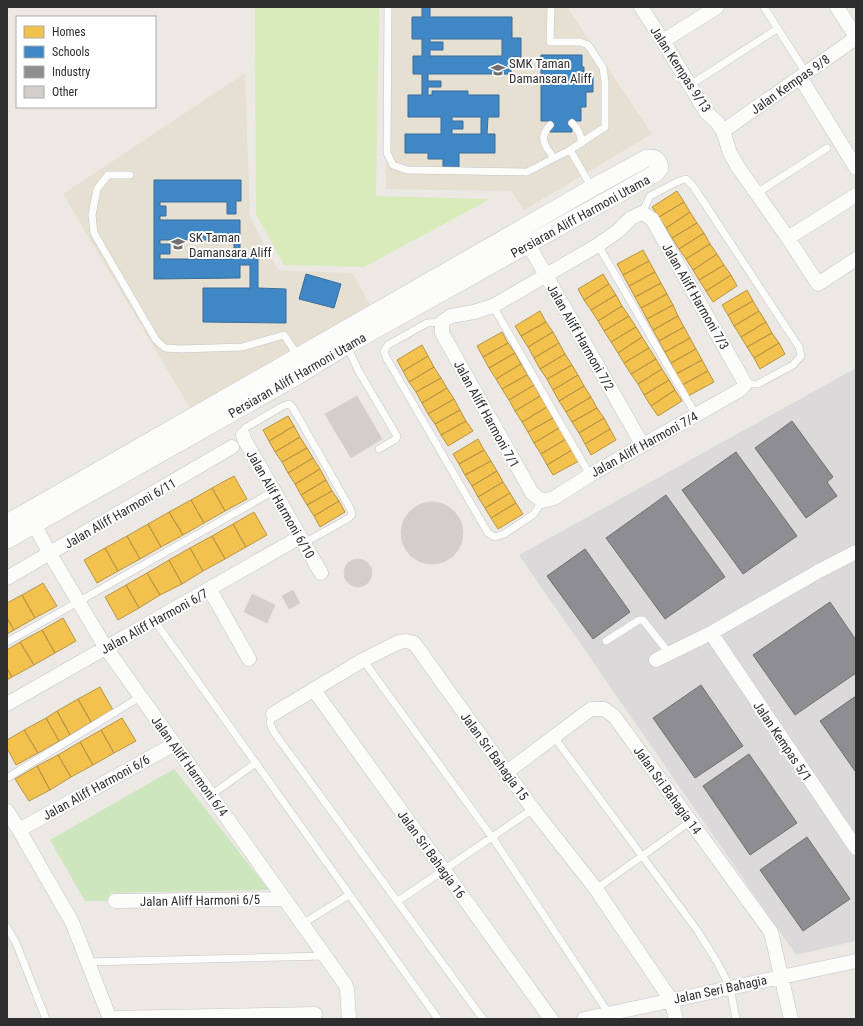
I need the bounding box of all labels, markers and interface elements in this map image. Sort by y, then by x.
legend [16,16,156,108]
street label: Jalan Kempas 9/13 [647,23,714,115]
text: Homes [52,25,86,39]
text: Schools [52,45,90,59]
street label: Jalan Kempas 9/8 [748,52,833,117]
place label: SMK Taman Damansara Aliff [509,56,592,86]
school or university icon: SMK Taman Damansara Aliff [490,62,506,78]
text: Industry [52,65,90,79]
text: Other [52,85,78,99]
street label: Persiaran Aliff Harmoni Utama [508,172,652,261]
place label: SK Taman Damansara Aliff [189,230,272,260]
school or university icon: SK Taman Damansara Aliff [170,236,186,252]
street label: Jalan Aliff Harmoni 7/3 [659,240,732,352]
street label: Jalan Aliff Harmoni 7/2 [544,281,617,393]
street label: Persiaran Aliff Harmoni Utama [226,330,369,421]
street label: Jalan Aliff Harmoni 7/1 [451,358,522,470]
street label: Jalan Aliff Harmoni 7/4 [588,408,701,480]
street label: Jalan Alif Harmoni 6/10 [243,447,318,561]
street label: Jalan Aliff Harmoni 6/11 [62,475,179,552]
street label: Jalan Aliff Harmoni 6/7 [98,586,210,657]
street label: Jalan Kempas 5/1 [750,699,815,784]
street label: Jalan Sri Bahagia 15 [458,709,532,803]
street label: Jalan Aliff Harmoni 6/4 [148,713,231,820]
street label: Jalan Sri Bahagia 14 [631,743,705,838]
street label: Jalan Aliff Harmoni 6/6 [40,752,152,823]
street label: Jalan Sri Bahagia 16 [395,807,469,901]
street label: Jalan Aliff Harmoni 6/5 [140,892,260,909]
street label: Jalan Seri Bahagia [672,972,768,1007]

